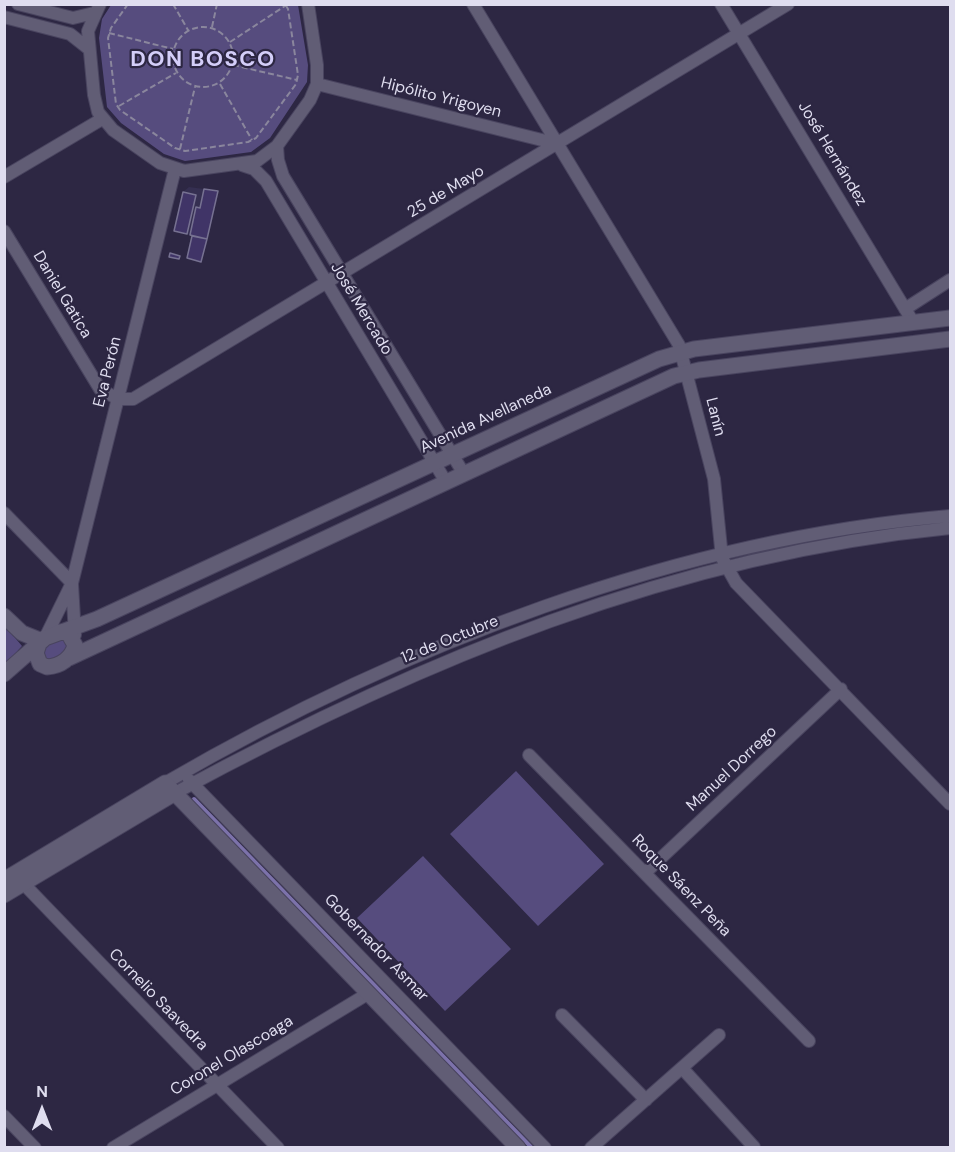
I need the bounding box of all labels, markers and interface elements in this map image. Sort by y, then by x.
district label: DON BOSCO [130,47,276,73]
street label: Hipólito Yrigoyen [379,74,503,122]
street label: José Hernández [793,98,871,210]
street label: 25 de Mayo [404,162,488,222]
street label: Daniel Gatica [28,248,96,342]
street label: José Mercado [326,259,396,359]
street label: Eva Perón [90,335,126,409]
street label: Avenida Avellaneda [417,380,555,458]
street label: Lanín [701,396,729,438]
street label: 12 de Octubre [399,612,501,668]
street label: Manuel Dorrego [683,722,781,816]
street label: Roque Sáenz Peña [627,831,735,941]
street label: Gobernador Asmar [320,890,432,1006]
street label: Cornelio Saavedra [104,945,212,1055]
street label: Coronel Olascoaga [167,1012,297,1100]
north arrow [12,1080,72,1140]
text: N [36,1081,48,1102]

